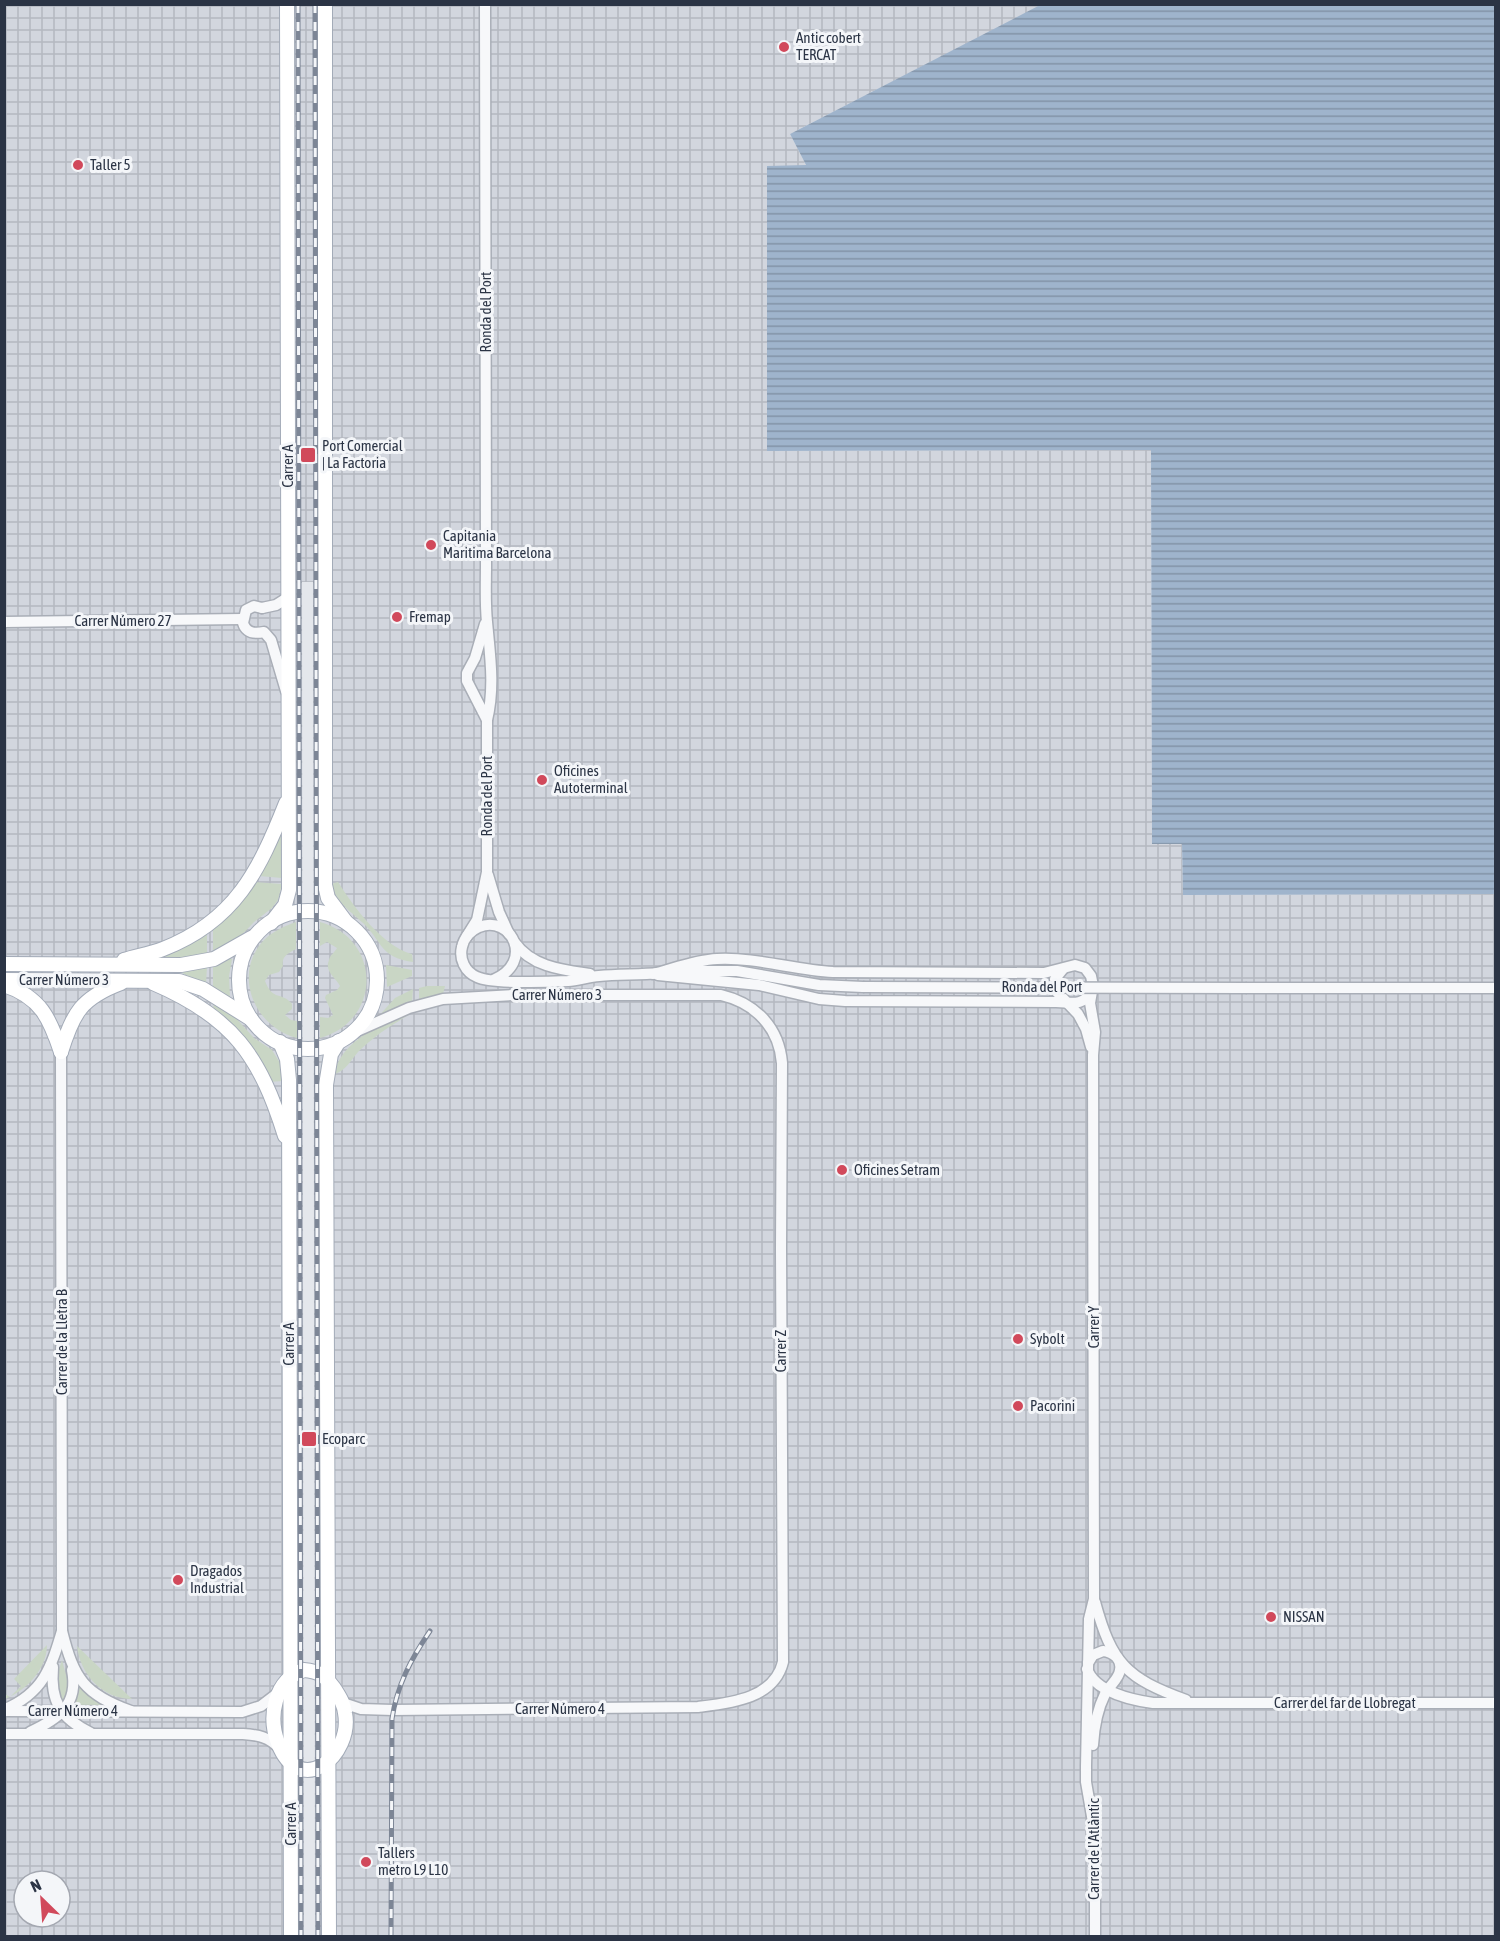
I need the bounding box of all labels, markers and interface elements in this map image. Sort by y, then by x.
place label: Antic cobert TERCAT [796,29,861,63]
marker: Antic cobert TERCAT [777,40,791,54]
place label: Taller 5 [90,156,131,173]
marker: Taller 5 [71,158,85,172]
street label: Ronda del Port [477,272,494,352]
place label: Port Comercial | La Factoria [322,437,403,471]
street label: Carrer A [279,444,296,488]
marker: Port Comercial | La Factoria [299,446,317,464]
place label: Capitania Maritima Barcelona [443,527,552,561]
marker: Capitania Maritima Barcelona [424,538,438,552]
place label: Fremap [409,608,451,625]
marker: Fremap [390,610,404,624]
street label: Carrer Número 27 [74,612,172,629]
street label: Ronda del Port [478,756,495,836]
place label: Oficines Autoterminal [554,762,628,796]
marker: Oficines Autoterminal [535,773,549,787]
street label: Carrer Número 3 [19,971,109,988]
street label: Ronda del Port [1002,978,1082,995]
street label: Carrer Número 3 [512,986,602,1003]
place label: Oficines Setram [854,1161,940,1178]
marker: Oficines Setram [835,1163,849,1177]
street label: Carrer de la Lletra B [53,1289,70,1395]
street label: Carrer Y [1085,1305,1102,1348]
street label: Carrer A [280,1322,297,1366]
street label: Carrer Z [772,1329,789,1372]
place label: Sybolt [1030,1330,1065,1347]
marker: Sybolt [1011,1332,1025,1346]
place label: Pacorini [1030,1397,1075,1414]
marker: Pacorini [1011,1399,1025,1413]
marker: Ecoparc [300,1430,318,1448]
place label: Ecoparc [322,1430,366,1447]
place label: Dragados Industrial [190,1562,244,1596]
marker: Dragados Industrial [171,1573,185,1587]
place label: NISSAN [1283,1608,1324,1625]
marker: NISSAN [1264,1610,1278,1624]
street label: Carrer del far de Llobregat [1274,1694,1416,1711]
street label: Carrer Número 4 [515,1700,605,1717]
street label: Carrer Número 4 [28,1702,118,1719]
street label: Carrer de l'Atlàntic [1085,1798,1102,1900]
street label: Carrer A [282,1802,299,1846]
place label: Tallers metro L9 L10 [378,1844,448,1878]
marker: Tallers metro L9 L10 [359,1855,373,1869]
north arrow [12,1869,72,1929]
text: N [28,1875,44,1896]

